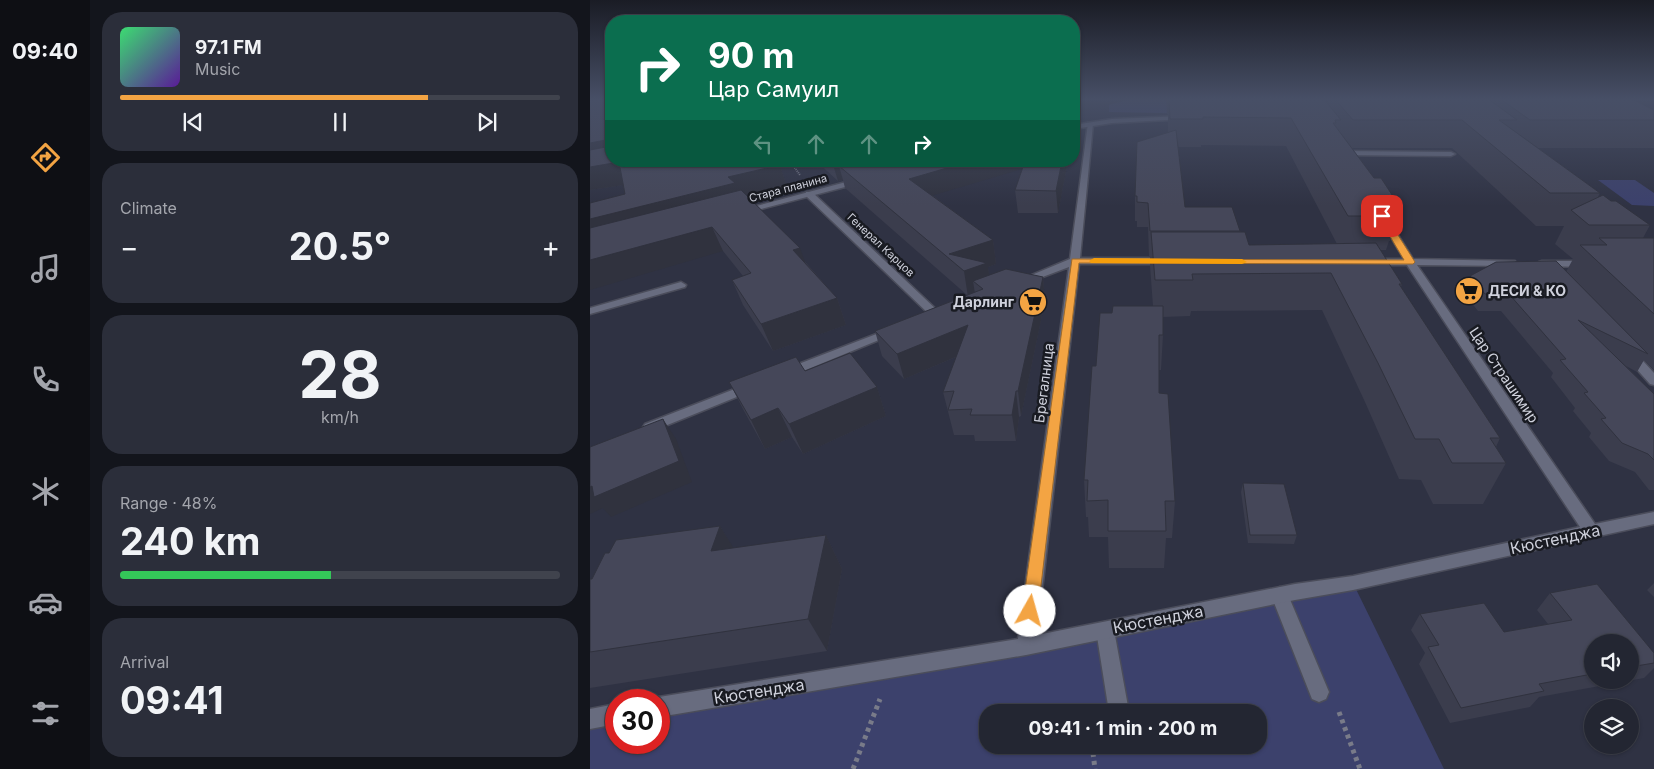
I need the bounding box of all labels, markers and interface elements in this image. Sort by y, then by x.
text: 90 m [708,34,795,76]
icon: right [625,35,690,100]
text: 97.1 FM [195,36,262,59]
text: 09:40 [12,38,78,64]
text: Music [195,59,240,79]
text: Цар Самуил [708,76,839,102]
icon: previous [179,108,207,136]
icon: pause [326,108,354,136]
icon: next [473,108,501,136]
icon: left [749,130,777,158]
icon: ahead [802,130,830,158]
icon: ahead [855,130,883,158]
icon: right [908,130,936,158]
icon: directions [28,140,63,175]
street label: Стара планина [747,171,829,205]
pin [1361,195,1403,237]
text: Climate [120,198,177,218]
icon: arrive [1368,202,1396,230]
street label: Генерал Карцов [844,210,918,280]
text: 20.5° [289,223,391,269]
text: − [120,230,139,264]
text: + [541,230,560,264]
icon: music [28,251,63,286]
supermarket icon: ДЕСИ & КО [1454,276,1484,306]
place label: ДЕСИ & КО [1488,282,1566,299]
supermarket icon: Дарлинг [1018,287,1048,317]
place label: Дарлинг [953,293,1015,310]
street label: Цар Страшимир [1466,324,1543,426]
text: 28 [298,335,382,414]
street label: Брегалница [1030,342,1057,424]
icon: phone [28,362,63,397]
text: km/h [321,407,359,427]
icon: climate [28,474,63,509]
text: Range · 48% [120,493,217,513]
text: 240 km [120,518,260,564]
street label: Кюстенджа [1508,520,1602,558]
position arrow [1003,584,1055,636]
icon: car [28,585,63,620]
street label: Кюстенджа [1111,600,1205,638]
map controls [1584,634,1639,754]
button: sound [1584,634,1639,689]
text: Arrival [120,652,169,672]
street label: Кюстенджа [712,674,806,708]
text: 09:41 [120,677,224,723]
speed limit sign: 30 [605,689,670,754]
icon: filters [28,696,63,731]
button: layers [1584,699,1639,754]
text: 09:41 · 1 min · 200 m [1029,717,1217,740]

